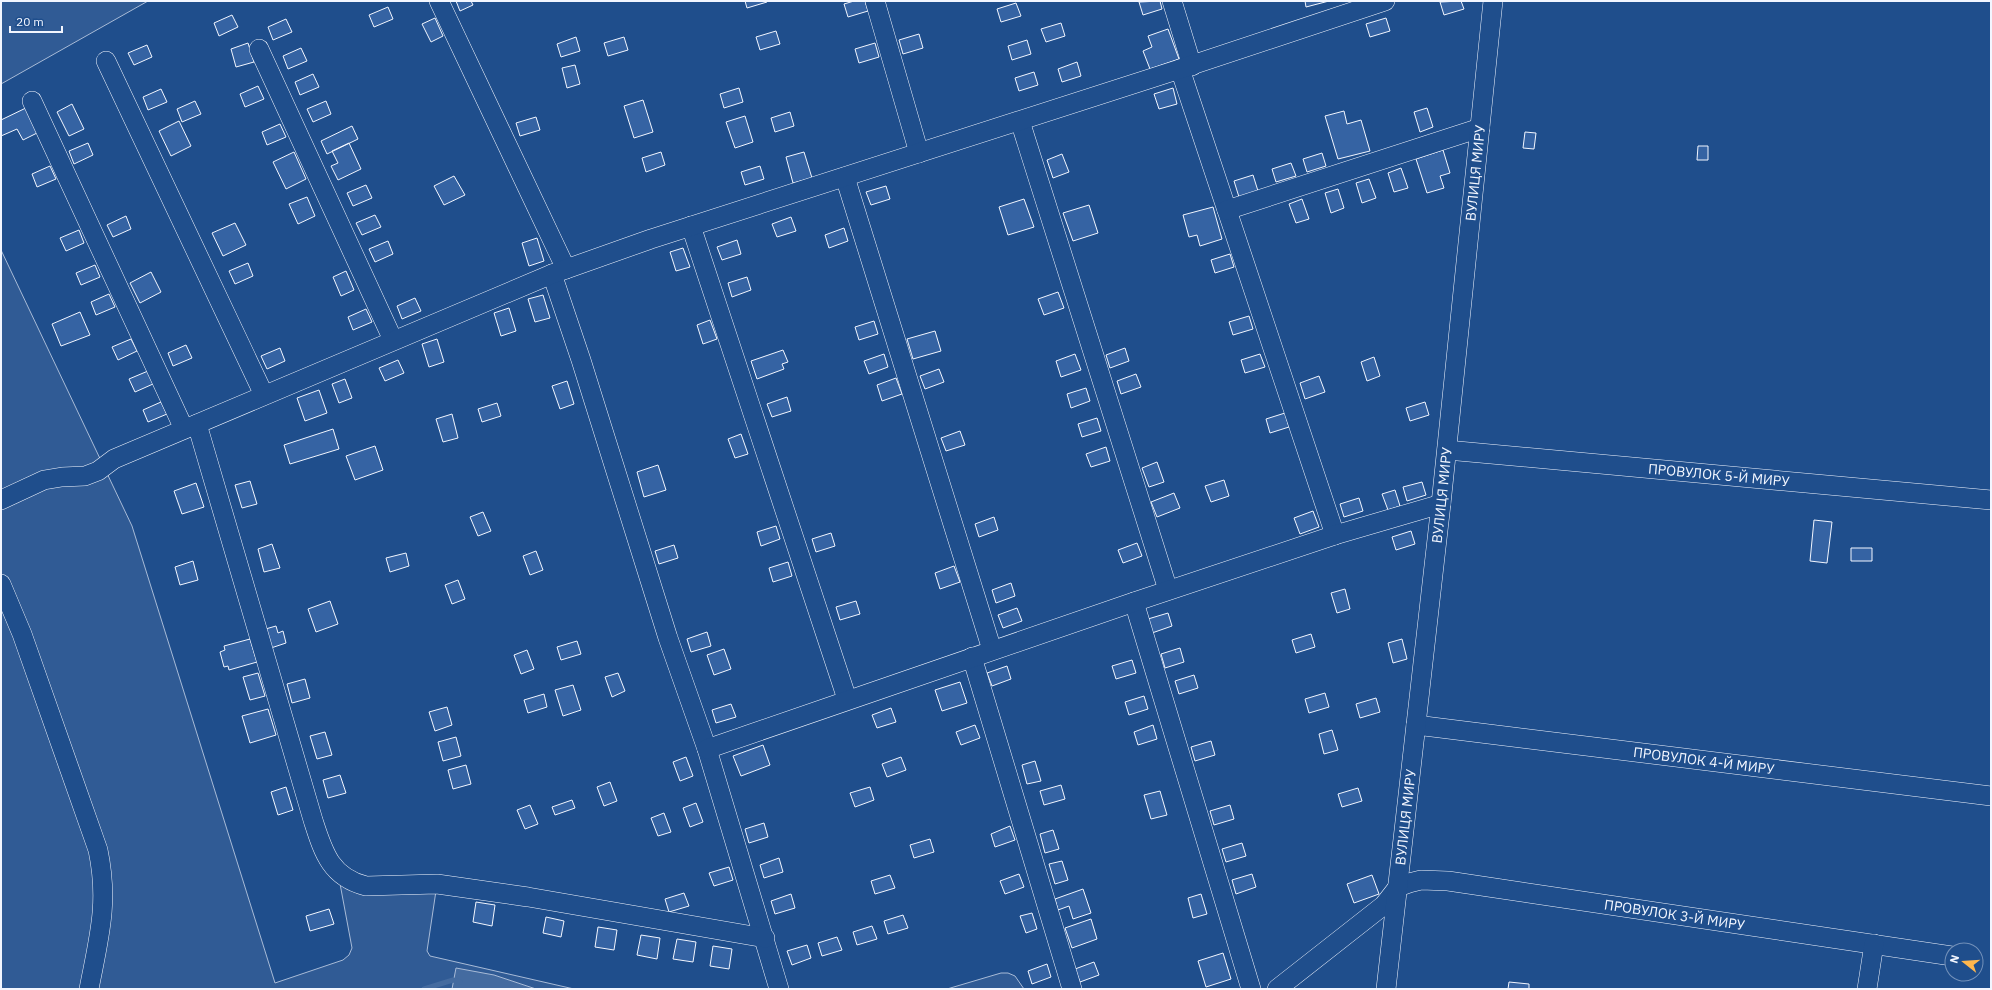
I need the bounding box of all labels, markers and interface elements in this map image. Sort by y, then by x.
scale bar [10,8,62,34]
text: 20 m [16,14,44,29]
street label: ВУЛИЦЯ МИРУ [1461,123,1489,222]
street label: ВУЛИЦЯ МИРУ [1428,446,1456,544]
street label: ПРОВУЛОК 5-Й МИРУ [1647,460,1791,491]
street label: ПРОВУЛОК 4-Й МИРУ [1632,743,1776,778]
street label: ВУЛИЦЯ МИРУ [1391,767,1420,866]
street label: ПРОВУЛОК 3-Й МИРУ [1603,895,1747,934]
north arrow [1944,942,1984,982]
text: N [1947,953,1962,965]

